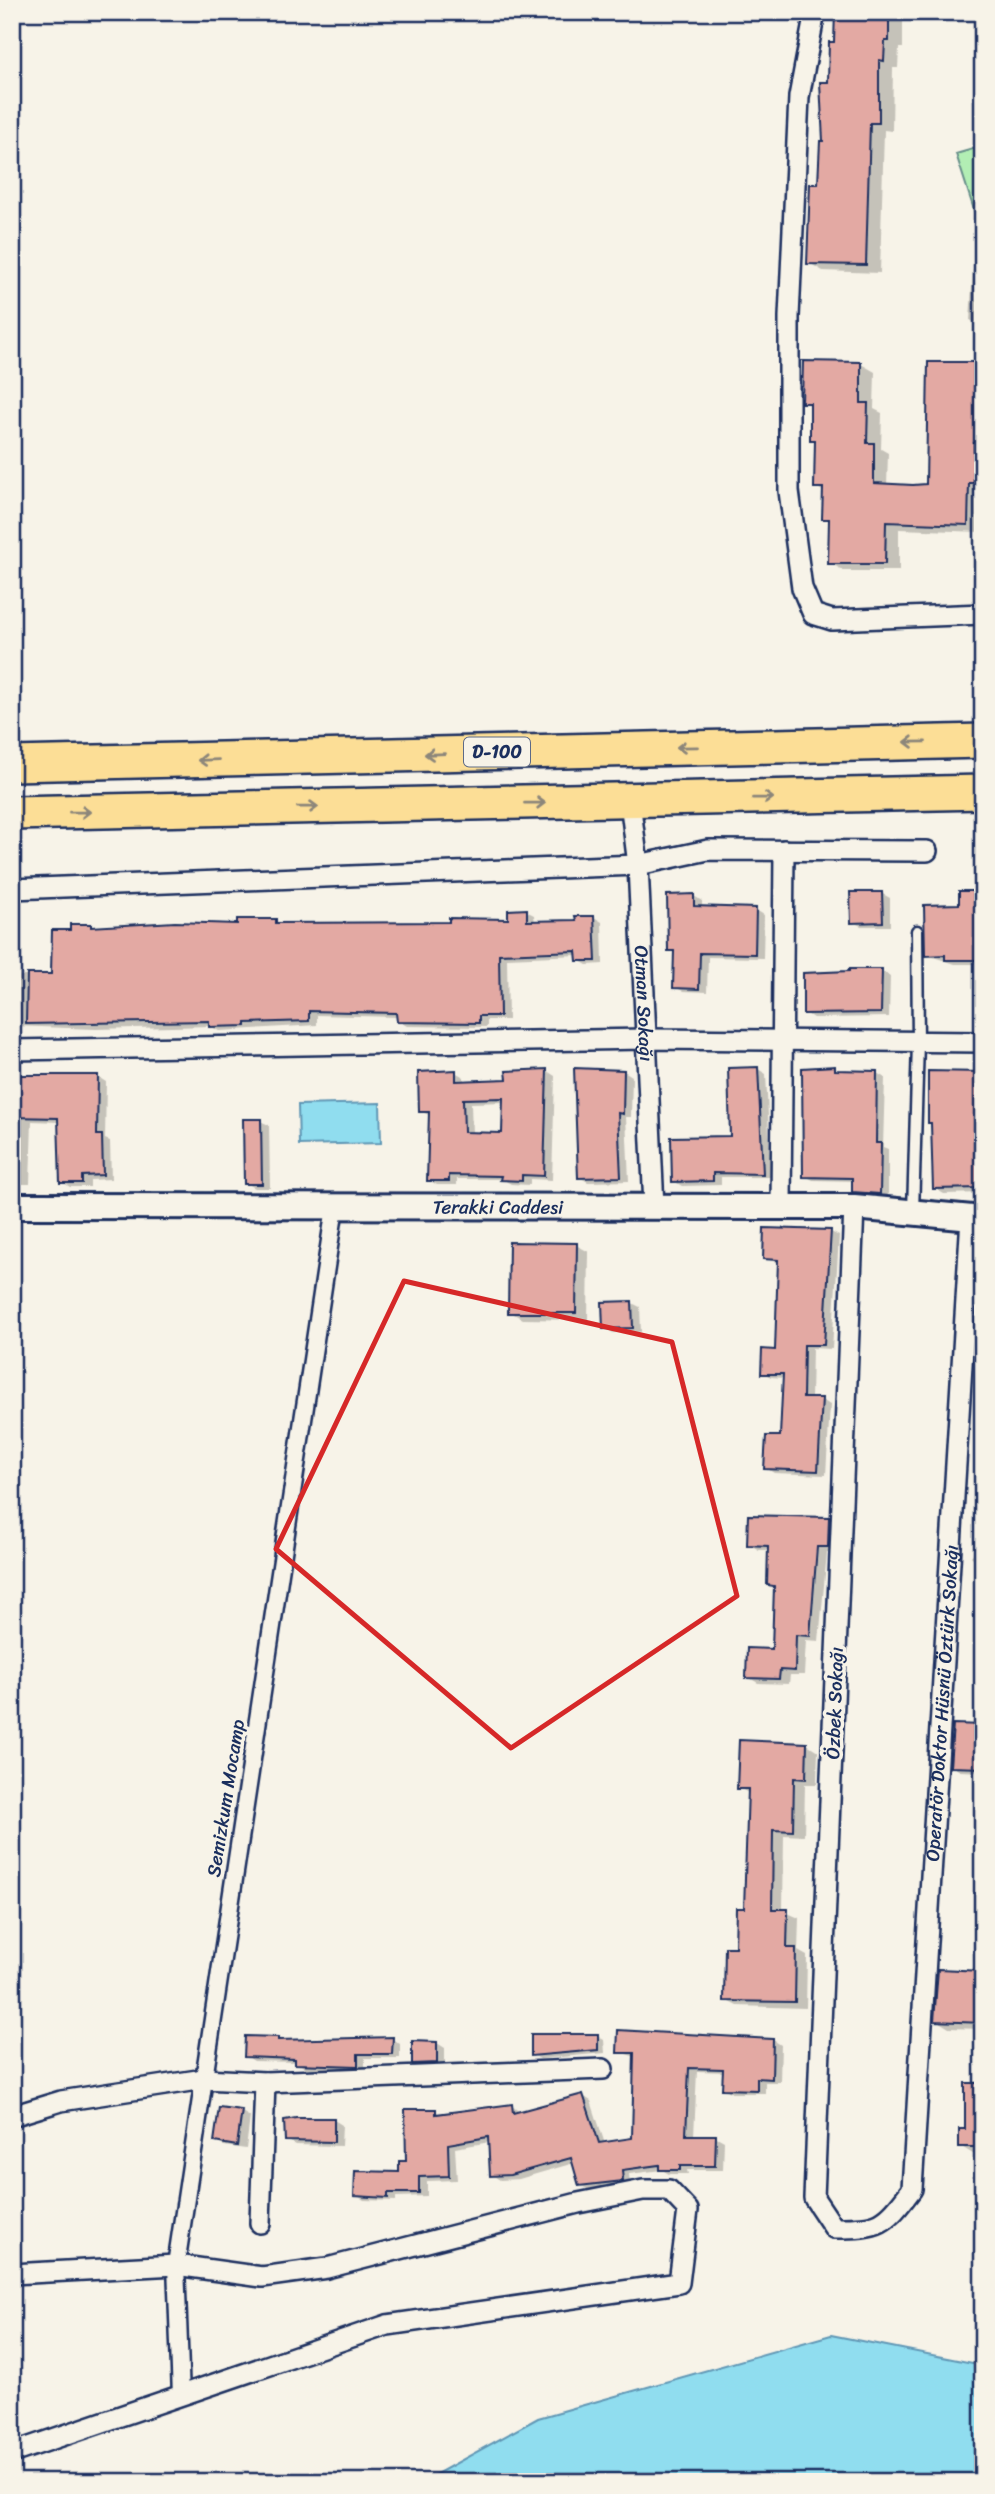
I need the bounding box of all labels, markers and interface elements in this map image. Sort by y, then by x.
one-way arrow [903,735,926,749]
road number: D-100 [464,738,530,766]
one-way arrow [676,740,699,754]
one-way arrow [424,747,447,760]
one-way arrow [197,753,220,767]
one-way arrow [751,791,774,804]
one-way arrow [524,796,547,809]
one-way arrow [296,801,319,814]
one-way arrow [69,805,92,819]
street label: Otman Sokağı [625,945,663,1062]
street label: Terakki Caddesi [433,1190,564,1224]
street label: Operatör Doktor Hüsnü Öztürk Sokağı [916,1544,968,1862]
street label: Özbek Sokağı [816,1646,853,1760]
street label: Semizkum Mocamp [197,1717,254,1879]

